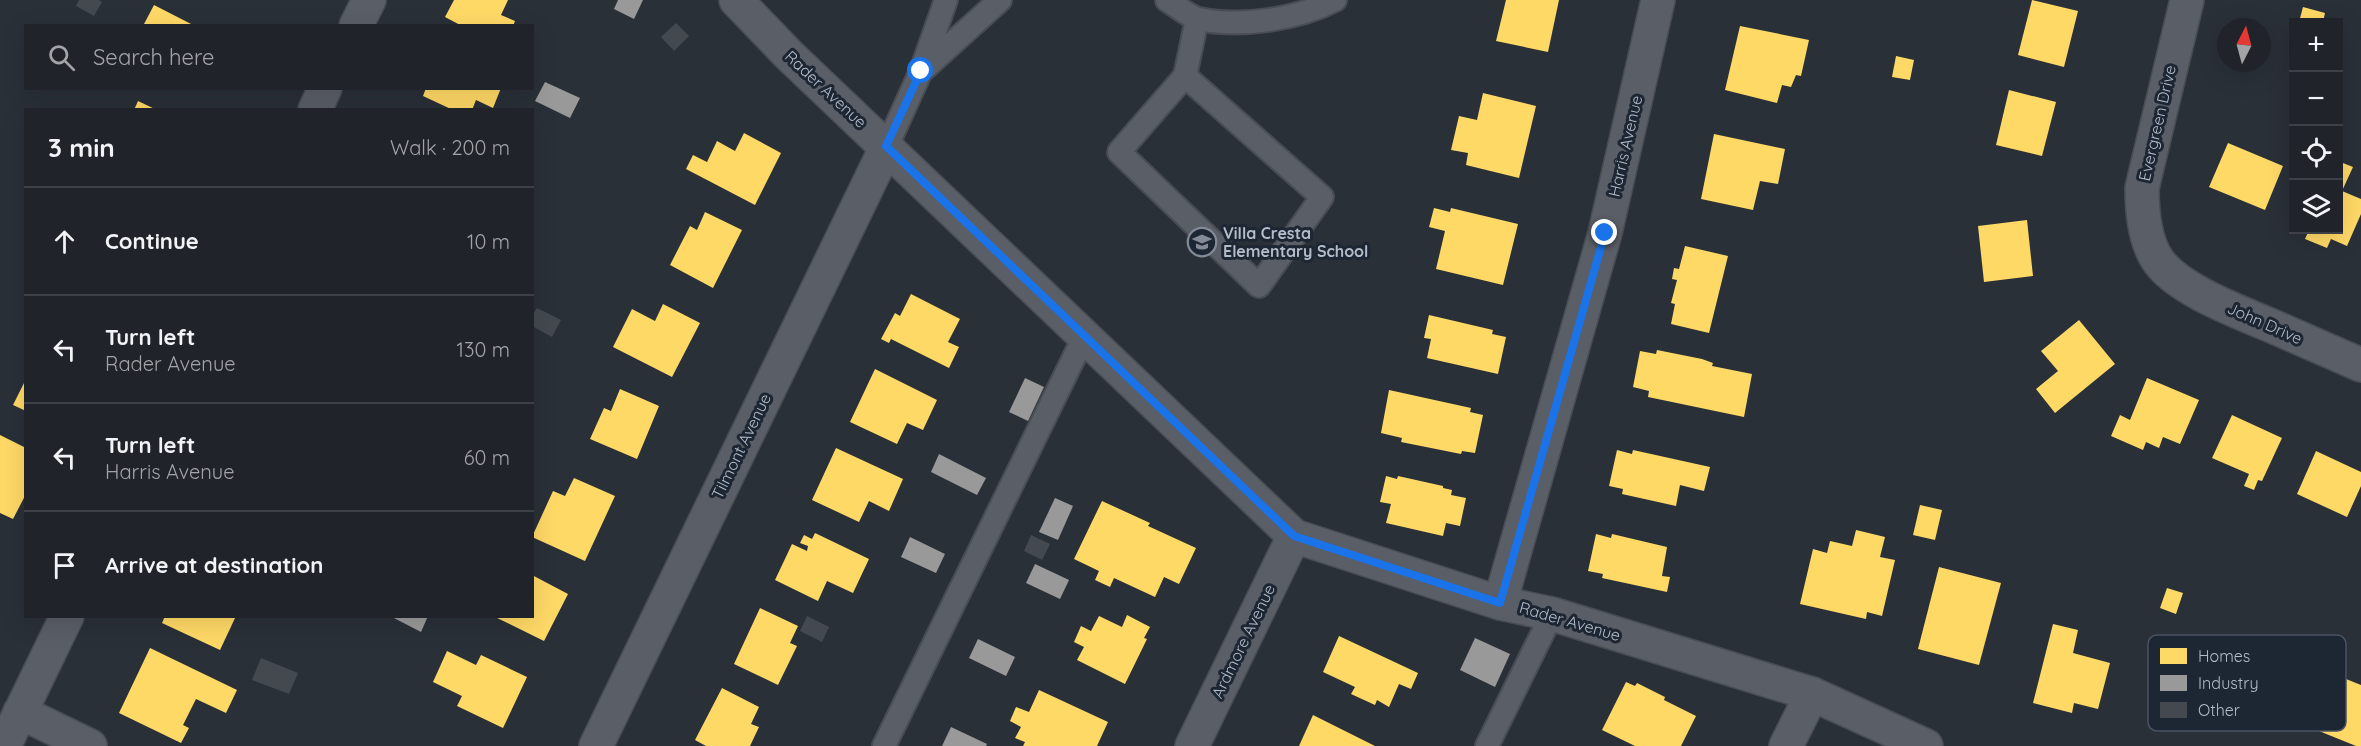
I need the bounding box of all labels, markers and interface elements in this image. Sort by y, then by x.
north arrow [2217,18,2271,72]
map controls [2289,18,2343,234]
button: + [2289,18,2343,72]
search box [24,24,534,90]
icon: search [45,41,78,74]
text: Search here [93,43,214,71]
street label: Rader Avenue [781,46,871,132]
route start [907,57,933,83]
street label: Evergreen Drive [2134,63,2180,183]
button: − [2289,72,2343,126]
street label: Harris Avenue [1604,93,1646,199]
button: locate [2289,126,2343,180]
text: 3 min [48,131,115,164]
text: Walk · 200 m [390,135,510,160]
button: layers [2289,180,2343,234]
route end [1591,219,1617,245]
place label: Villa Cresta Elementary School [1223,223,1368,261]
icon: ahead [48,225,81,258]
school or university icon: Villa Cresta Elementary School [1186,226,1218,258]
text: Continue [105,227,199,255]
text: 10 m [467,229,510,254]
street label: John Drive [2224,298,2306,348]
text: Turn left [105,323,195,351]
icon: left [48,333,81,366]
text: 130 m [457,337,510,362]
text: Rader Avenue [105,351,236,376]
street label: Tilmont Avenue [707,390,775,502]
text: Turn left [105,431,195,459]
icon: left [48,441,81,474]
text: 60 m [464,445,510,470]
text: Harris Avenue [105,459,234,484]
icon: arrive [48,549,81,582]
text: Arrive at destination [105,551,323,579]
street label: Ardmore Avenue [1207,581,1279,701]
street label: Rader Avenue [1517,597,1623,645]
legend [2148,635,2346,731]
text: Homes [2198,646,2250,666]
text: Industry [2198,673,2258,693]
text: Other [2198,700,2240,720]

